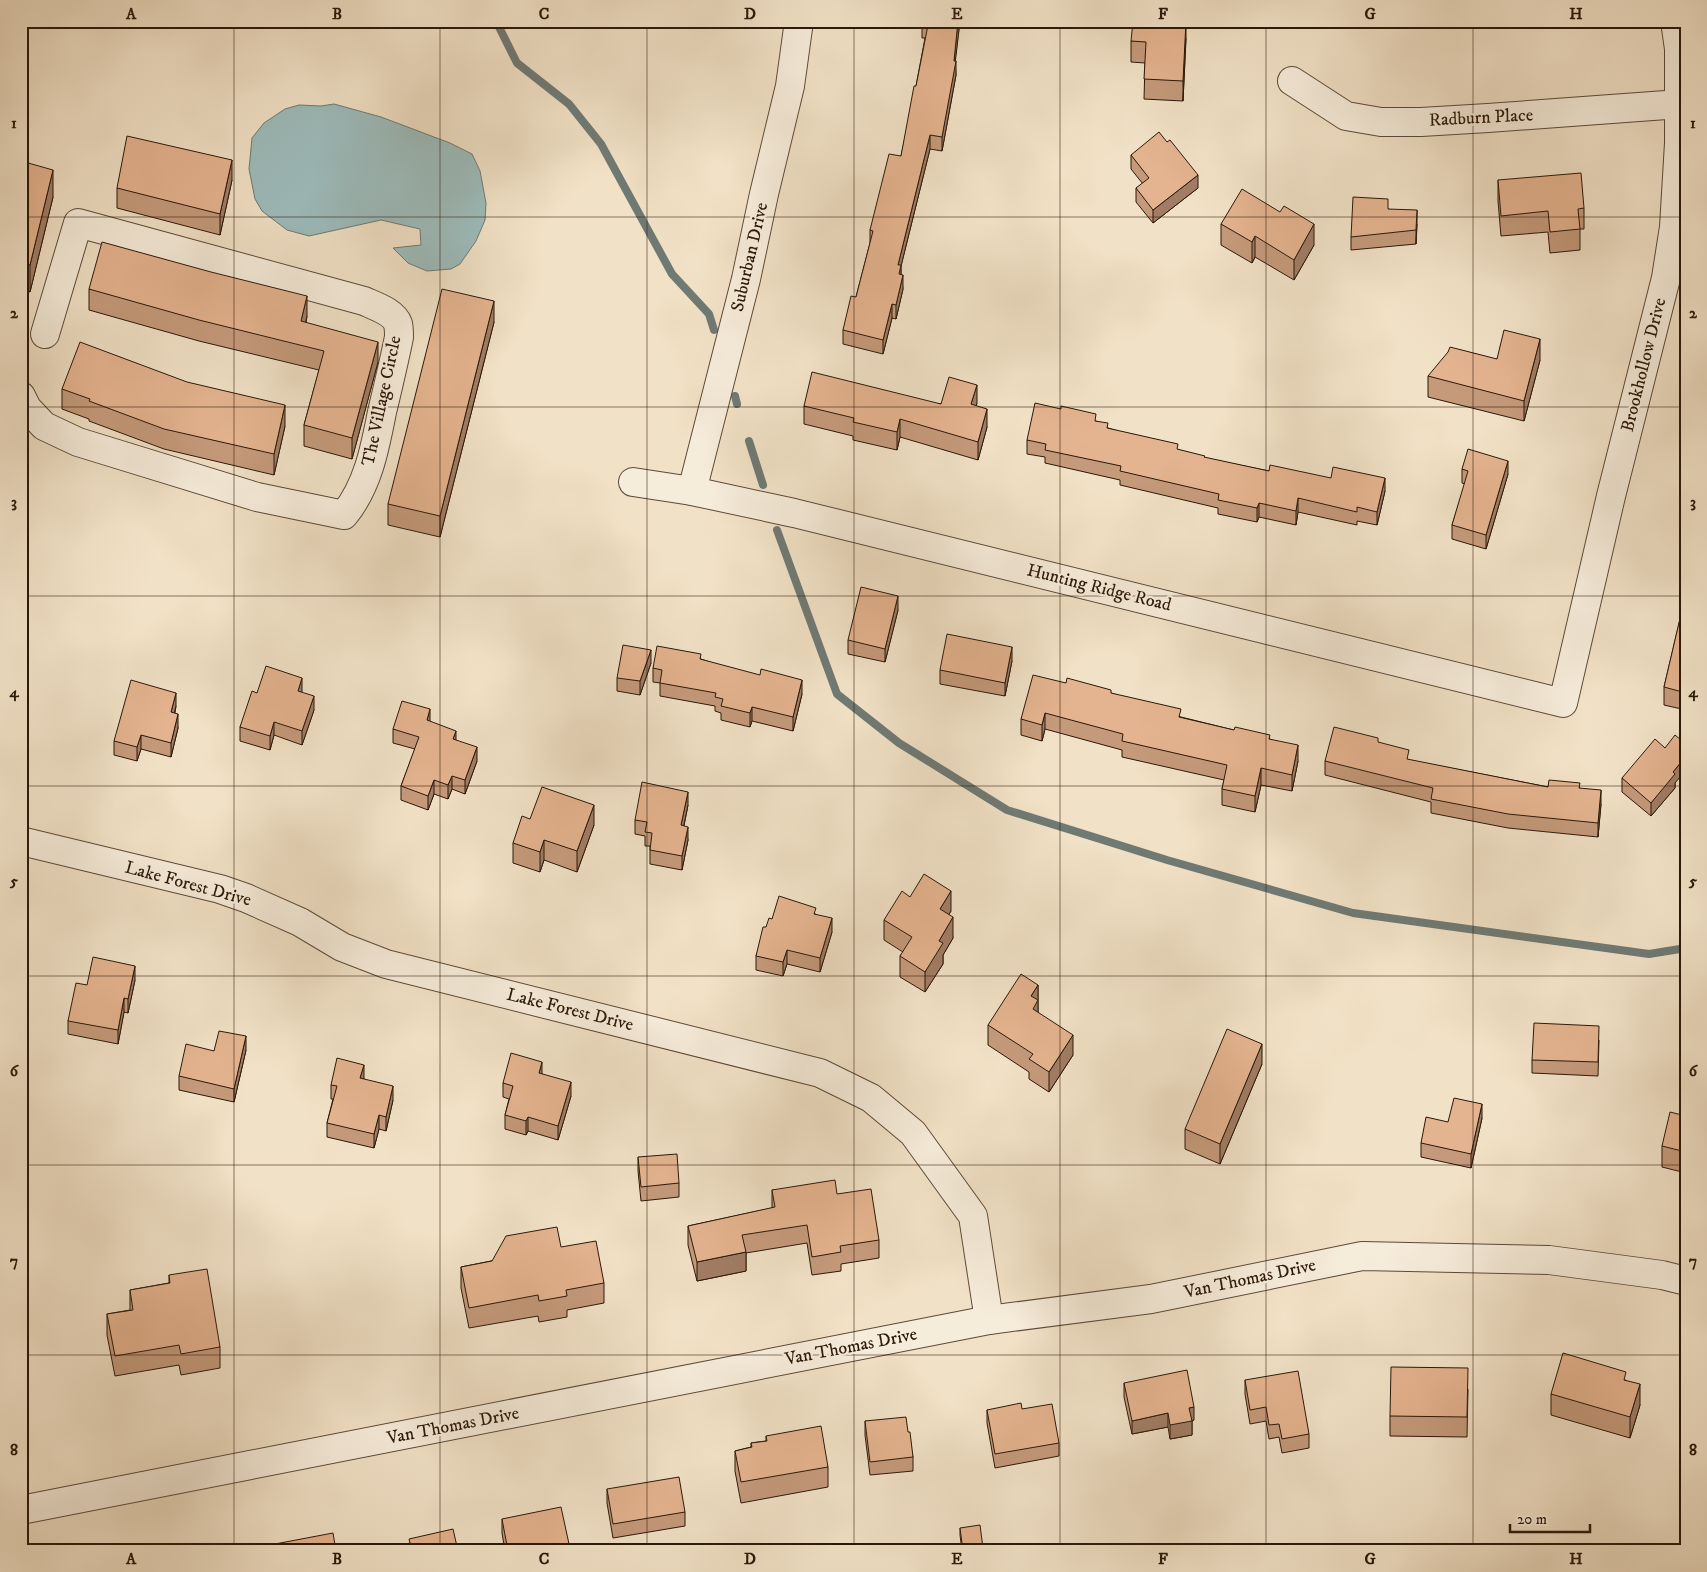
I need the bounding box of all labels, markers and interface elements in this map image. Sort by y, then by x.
text: A [125,4,137,24]
text: B [332,4,342,24]
text: C [539,4,549,24]
text: D [744,4,756,24]
text: E [951,4,963,24]
text: F [1158,4,1168,24]
text: G [1364,4,1376,24]
text: H [1569,4,1583,24]
street label: Radburn Place [1428,104,1534,132]
text: 1 [11,113,17,133]
text: 1 [1690,113,1696,133]
street label: Suburban Drive [727,200,773,314]
street label: Brookhollow Drive [1617,296,1671,434]
text: 2 [10,303,19,323]
text: 2 [1689,303,1698,323]
street label: The Village Circle [357,334,407,468]
text: 3 [11,492,17,512]
text: 3 [1690,492,1696,512]
street label: Hunting Ridge Road [1024,559,1174,617]
text: 4 [8,682,19,702]
text: 4 [1687,682,1698,702]
street label: Lake Forest Drive [123,857,253,911]
text: 5 [9,871,18,891]
text: 5 [1688,871,1697,891]
street label: Lake Forest Drive [504,984,636,1036]
text: 6 [10,1061,20,1081]
text: 6 [1689,1061,1699,1081]
text: 7 [10,1251,18,1271]
text: 7 [1689,1251,1697,1271]
street label: Van Thomas Drive [1181,1254,1318,1304]
street label: Van Thomas Drive [782,1323,919,1371]
street label: Van Thomas Drive [384,1402,521,1450]
text: 8 [10,1440,18,1460]
text: 8 [1689,1440,1697,1460]
scale bar [1510,1502,1590,1534]
text: 20 m [1517,1510,1547,1529]
text: A [125,1549,137,1569]
text: B [332,1549,342,1569]
text: C [539,1549,549,1569]
text: D [744,1549,756,1569]
text: E [951,1549,963,1569]
text: F [1158,1549,1168,1569]
text: G [1364,1549,1376,1569]
text: H [1569,1549,1583,1569]

